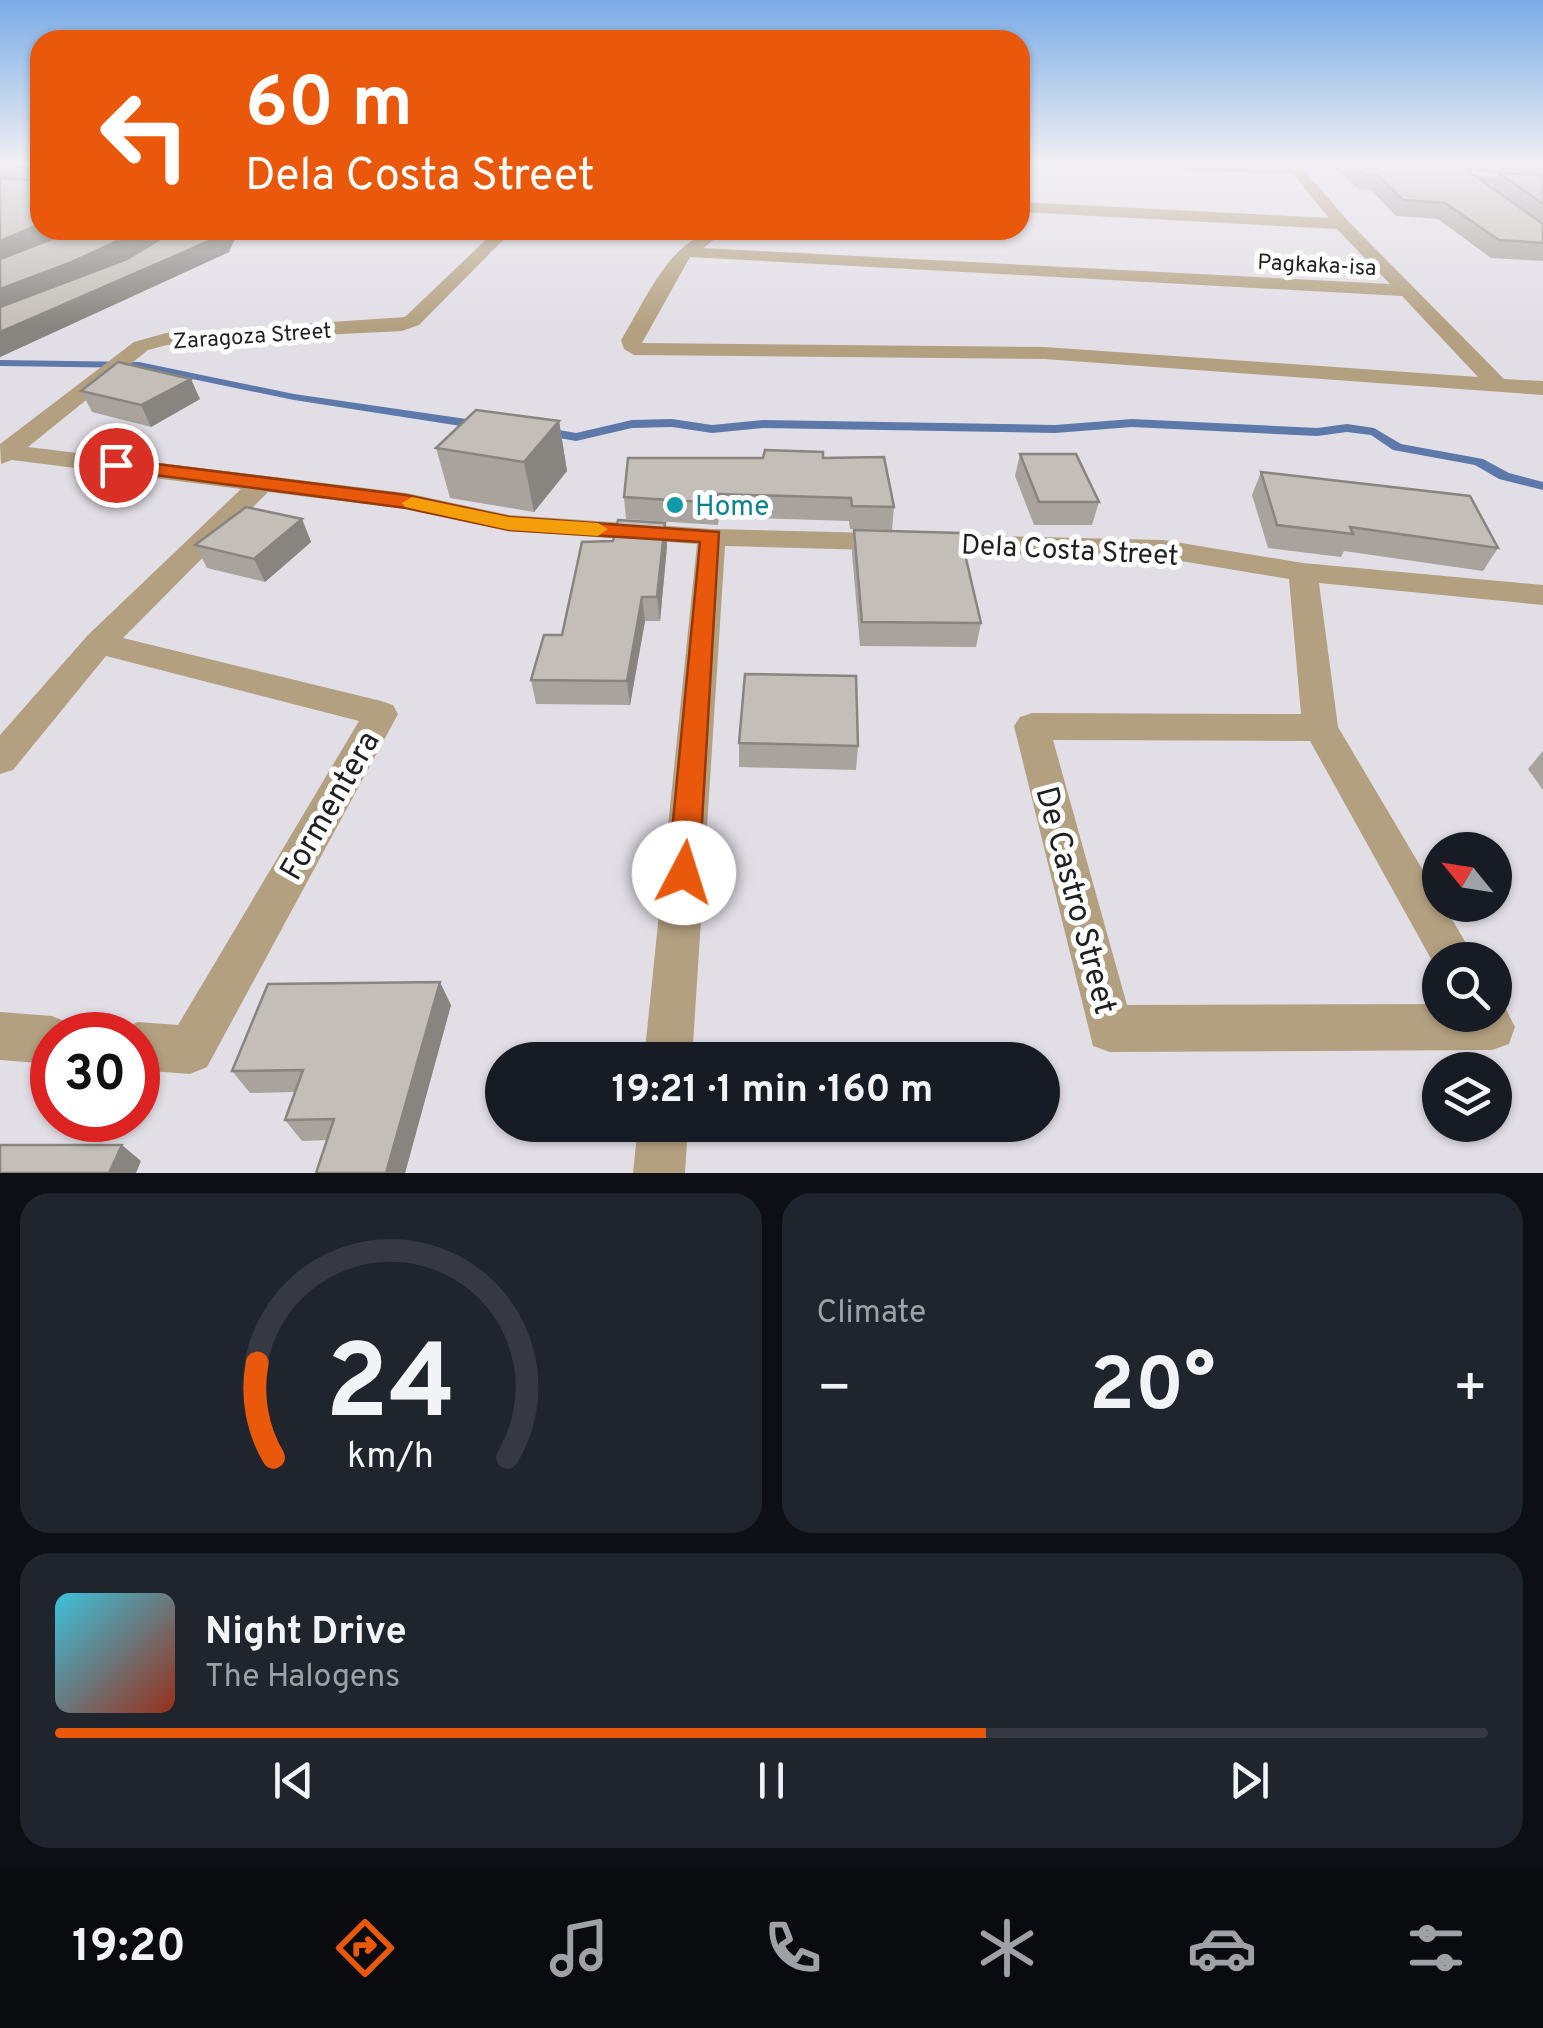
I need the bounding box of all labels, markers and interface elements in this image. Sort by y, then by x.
text: 60 m [245,62,413,151]
icon: left [80,70,210,200]
text: Dela Costa Street [245,149,595,206]
street label: Pagkaka-isa [1257,250,1377,283]
street label: Zaragoza Street [172,318,332,357]
pin [74,423,159,508]
icon: arrive [89,438,144,493]
place label: Home [695,490,769,526]
marker: Home [664,494,686,516]
street label: Dela Costa Street [960,528,1179,576]
street label: Formentera [273,725,390,888]
street label: De Castro Street [1024,782,1124,1019]
position arrow [632,821,736,925]
north arrow [1422,832,1512,922]
map controls [1422,832,1512,1142]
button: search [1422,942,1512,1032]
speed limit sign: 30 [30,1012,160,1142]
button: layers [1422,1052,1512,1142]
text: 19:21 · 1 min · 160 m [612,1067,933,1116]
text: Climate [817,1294,926,1334]
text: 24 [326,1323,456,1455]
text: 20° [1089,1342,1215,1437]
text: − [817,1356,852,1426]
text: + [1453,1356,1488,1426]
text: km/h [347,1435,434,1481]
text: Night Drive [205,1609,407,1658]
text: The Halogens [205,1658,400,1698]
icon: previous [266,1753,321,1808]
icon: pause [744,1753,799,1808]
icon: next [1222,1753,1277,1808]
icon: directions [330,1913,400,1983]
icon: music [544,1913,614,1983]
icon: phone [758,1913,828,1983]
icon: climate [972,1913,1042,1983]
icon: car [1187,1913,1257,1983]
icon: filters [1401,1913,1471,1983]
text: 19:20 [72,1920,186,1977]

